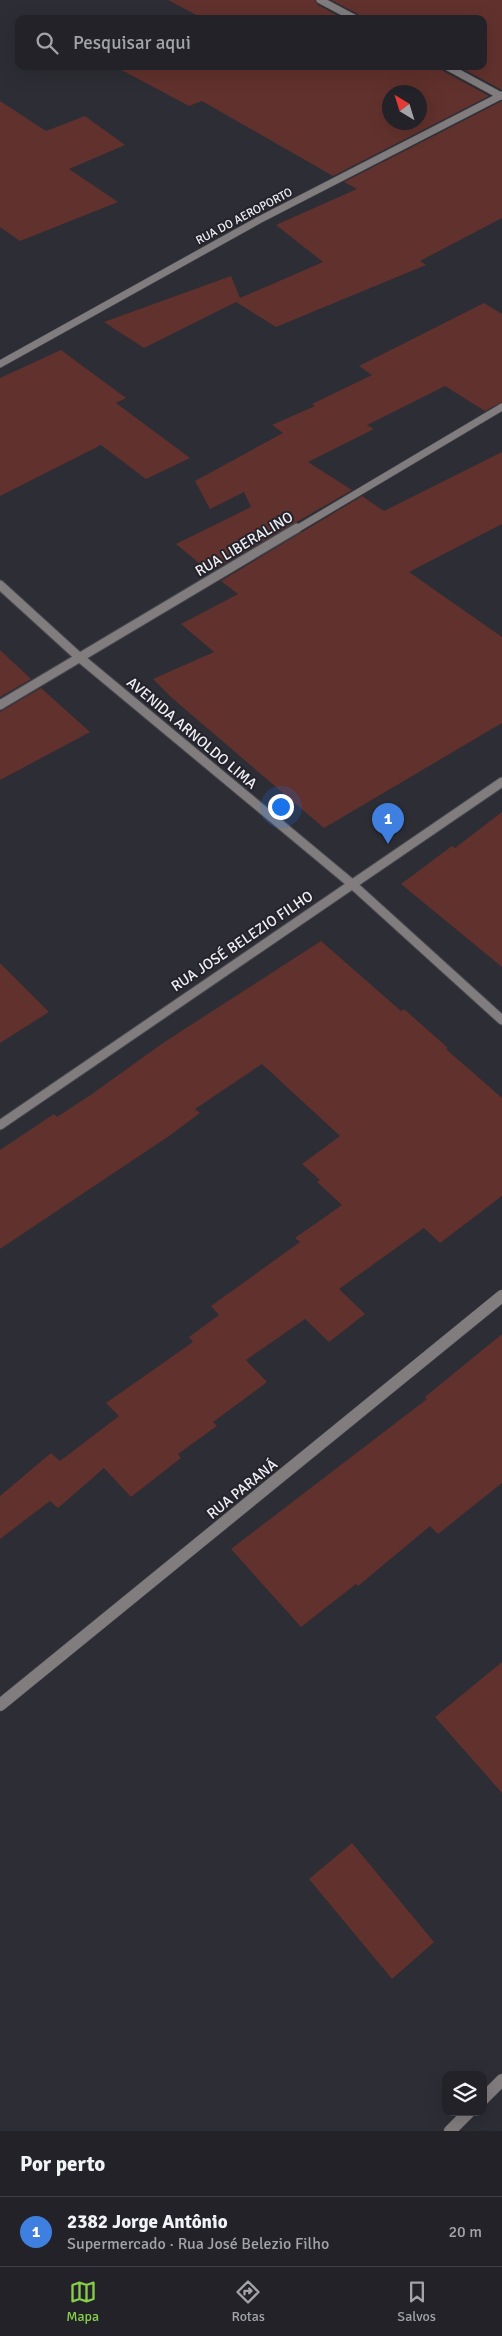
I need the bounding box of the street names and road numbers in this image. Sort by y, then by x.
street label: RUA DO AEROPORTO [193,185,295,248]
street label: RUA LIBERALINO [192,508,296,580]
street label: AVENIDA ARNOLDO LIMA [123,673,261,793]
street label: RUA JOSÉ BELEZIO FILHO [167,886,316,995]
street label: RUA PARANÁ [203,1454,281,1523]

